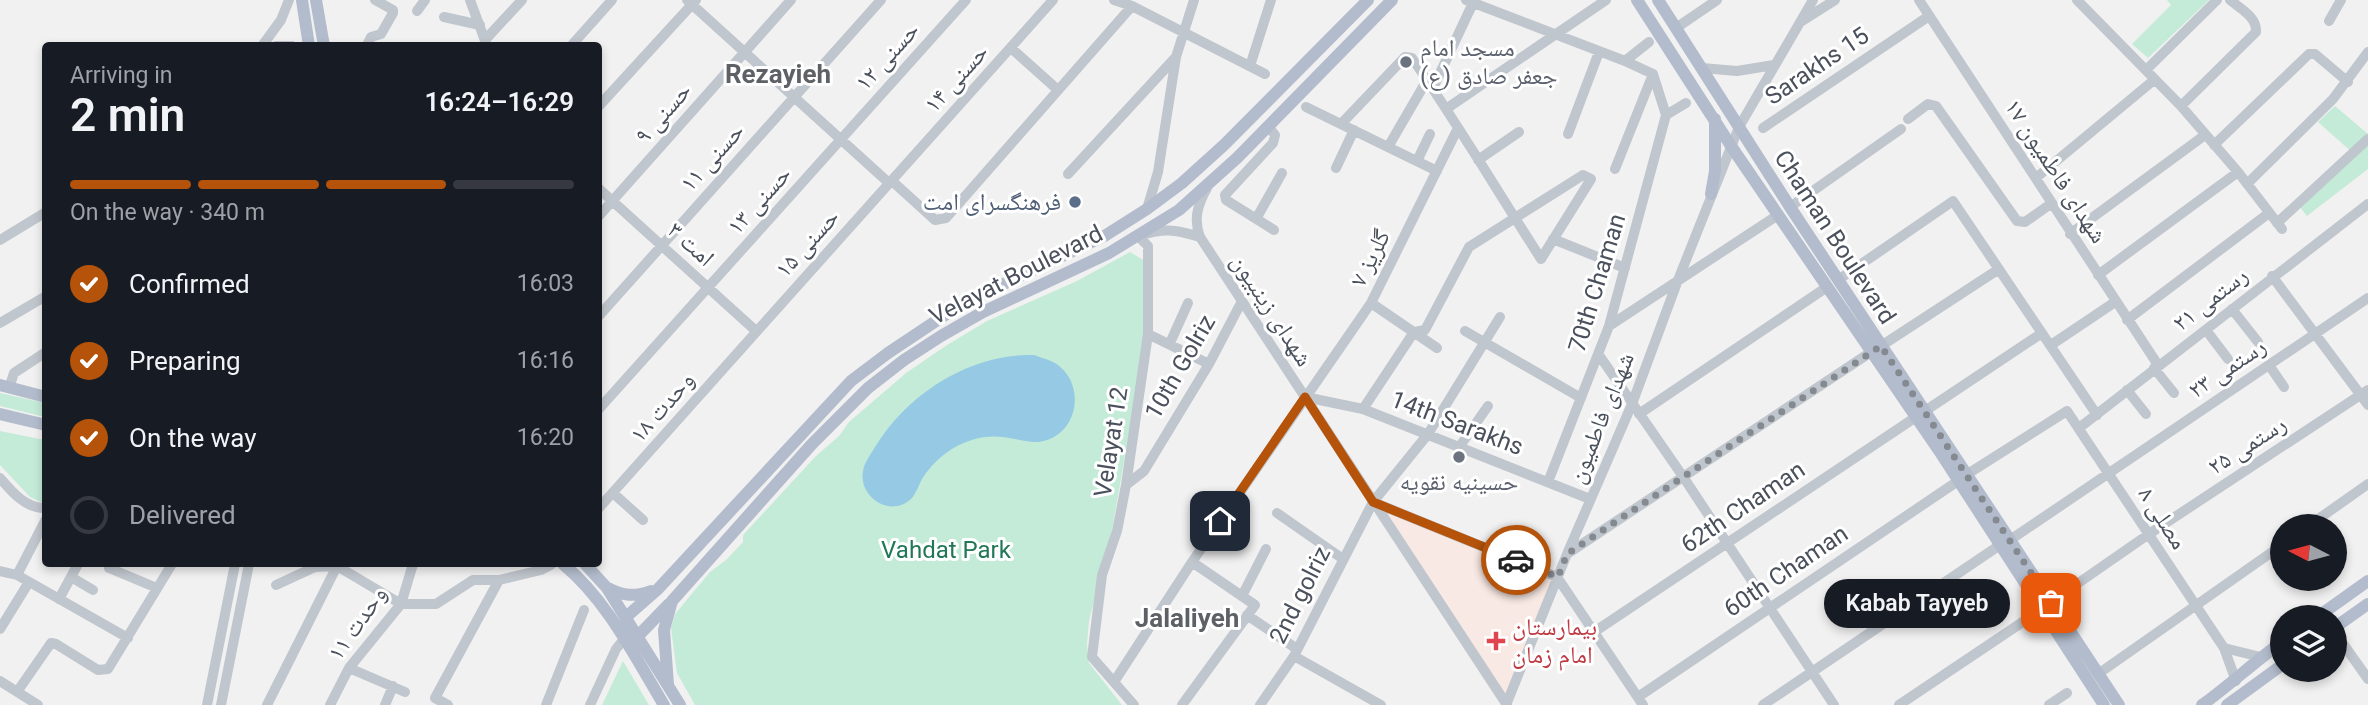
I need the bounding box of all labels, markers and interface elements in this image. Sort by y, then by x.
street label: حسنی ۱۲ [849,16,925,96]
street label: Sarakhs 15 [1760,21,1874,111]
place label: مسجد امام جعفر صادق (ع) [1420,34,1558,91]
street label: حسنی ۱۴ [918,38,994,118]
marker: مسجد امام جعفر صادق (ع) [1398,54,1414,70]
district label: Rezayieh [725,59,831,89]
text: Arriving in [70,62,173,89]
street label: حسنی ۹ [629,77,697,149]
text: 16:24–16:29 [424,87,574,117]
text: 2 min [70,88,185,142]
street label: شهدای فاطمیون ۱۷ [1999,94,2113,248]
street label: حسنی ۱۱ [674,117,750,197]
street label: Chaman Boulevard [1768,145,1902,329]
street label: حسنی ۱۳ [721,160,797,240]
place label: فرهنگسرای امت [923,188,1061,216]
marker: فرهنگسرای امت [1067,194,1083,210]
text: On the way · 340 m [70,199,265,226]
street label: حسنی ۱۵ [769,203,845,283]
street label: 70th Chaman [1563,210,1631,356]
street label: امت ۳ [662,216,720,272]
street label: Velayat Boulevard [925,219,1107,331]
street label: گلریز ۷ [1344,225,1396,291]
street label: شهدای زینبیون [1225,249,1319,371]
street label: رستمی ۲۱ [2167,261,2253,337]
icon: check [70,265,108,303]
text: Confirmed [129,269,250,299]
text: 16:03 [517,270,574,297]
street label: 10th Golriz [1139,310,1221,424]
street label: رستمی ۲۳ [2183,332,2271,404]
icon: check [70,342,108,380]
text: Preparing [129,346,241,376]
text: 16:16 [517,347,574,374]
street label: شهدای فاطمیون [1562,348,1640,488]
street label: وحدت ۱۸ [624,366,700,448]
street label: Velayat 12 [1088,385,1134,499]
street label: 14th Sarakhs [1387,385,1527,461]
street label: رستمی ۲۵ [2203,409,2291,481]
icon: check [70,419,108,457]
text: On the way [129,423,257,453]
text: 16:20 [517,424,574,451]
marker: حسینیه نقویه [1451,449,1467,465]
street label: 62th Chaman [1676,455,1810,559]
place label: حسینیه نقویه [1400,468,1518,496]
street label: مصلی ۸ [2133,482,2193,554]
pin [1190,491,1250,551]
text: Delivered [129,500,236,530]
icon: home [1201,502,1239,540]
north arrow [2270,514,2347,592]
map controls [2270,514,2347,682]
street label: 60th Chaman [1719,519,1853,623]
courier [1481,525,1551,595]
park label: Vahdat Park [881,536,1012,564]
icon: car [1497,541,1535,579]
street label: 2nd golriz [1264,542,1336,648]
pin [2021,573,2081,633]
callout: Kabab Tayyeb [1824,578,2009,628]
street label: وحدت ۱۱ [321,581,393,665]
icon: bag [2032,584,2070,622]
text: Kabab Tayyeb [1845,590,1989,617]
district label: Jalaliyeh [1135,603,1239,633]
button: layers [2270,605,2347,682]
place label: بیمارستان امام زمان [1512,613,1597,671]
marker: بیمارستان امام زمان [1486,631,1506,651]

